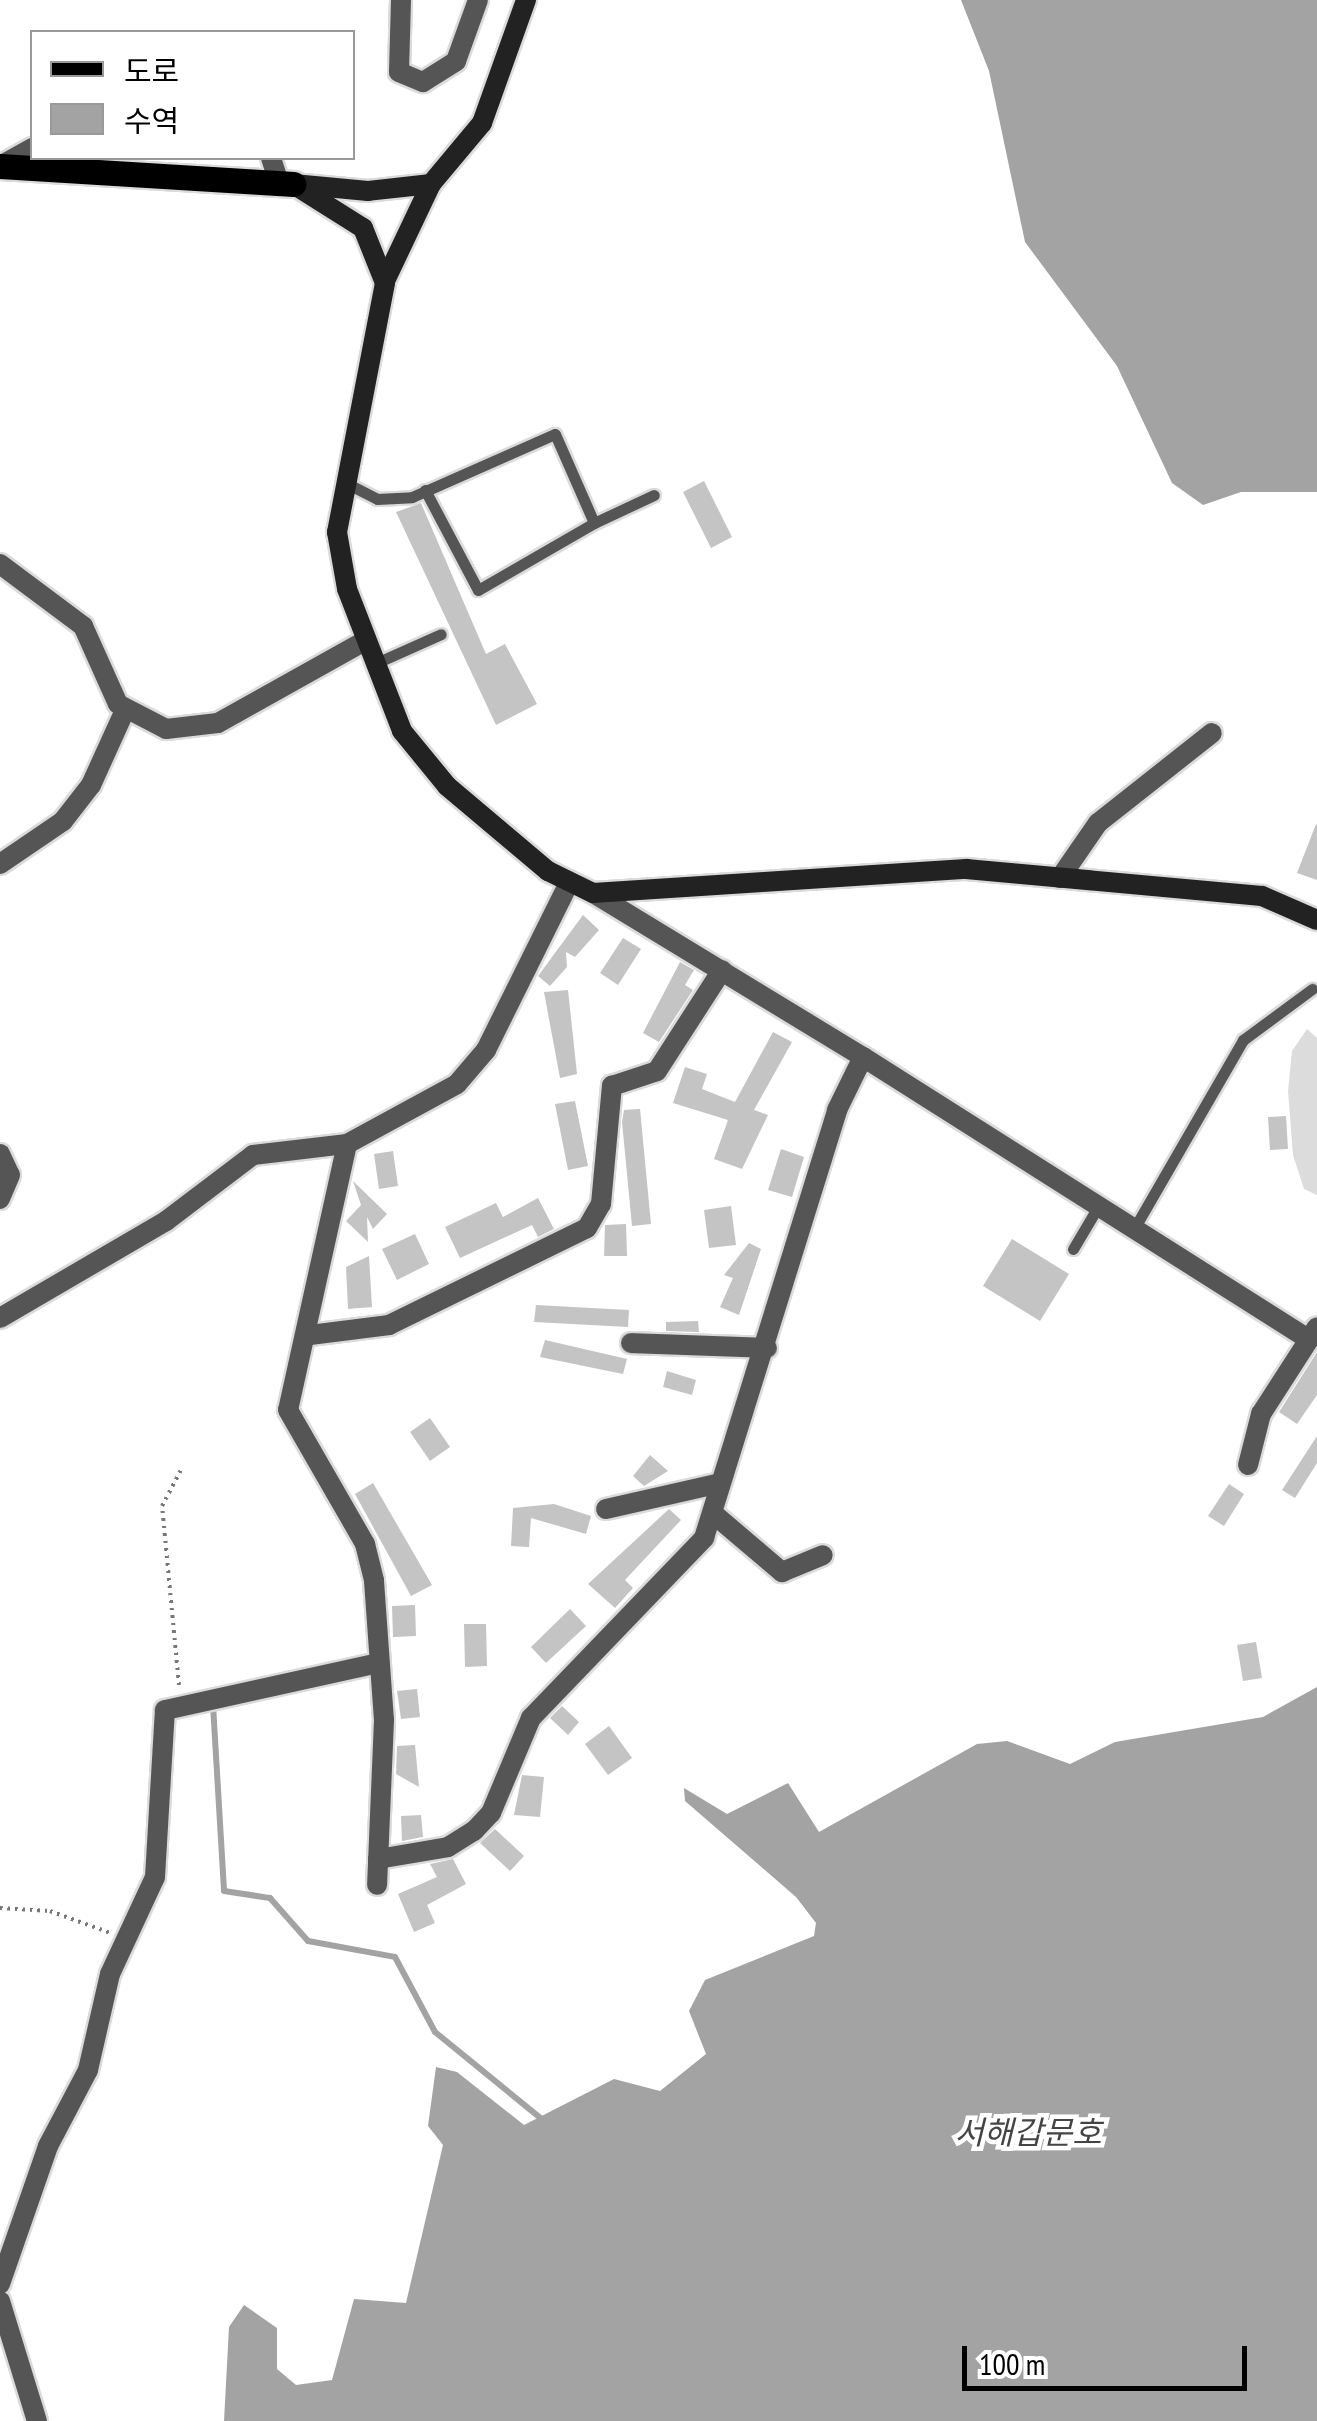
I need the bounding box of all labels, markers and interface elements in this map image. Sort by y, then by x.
legend [30,30,355,160]
text: 도로 [124,51,179,90]
text: 수역 [124,101,179,140]
water label: 서해갑문호 [954,2113,1102,2151]
scale bar [967,2326,1252,2388]
text: 100 m [979,2344,1045,2383]

